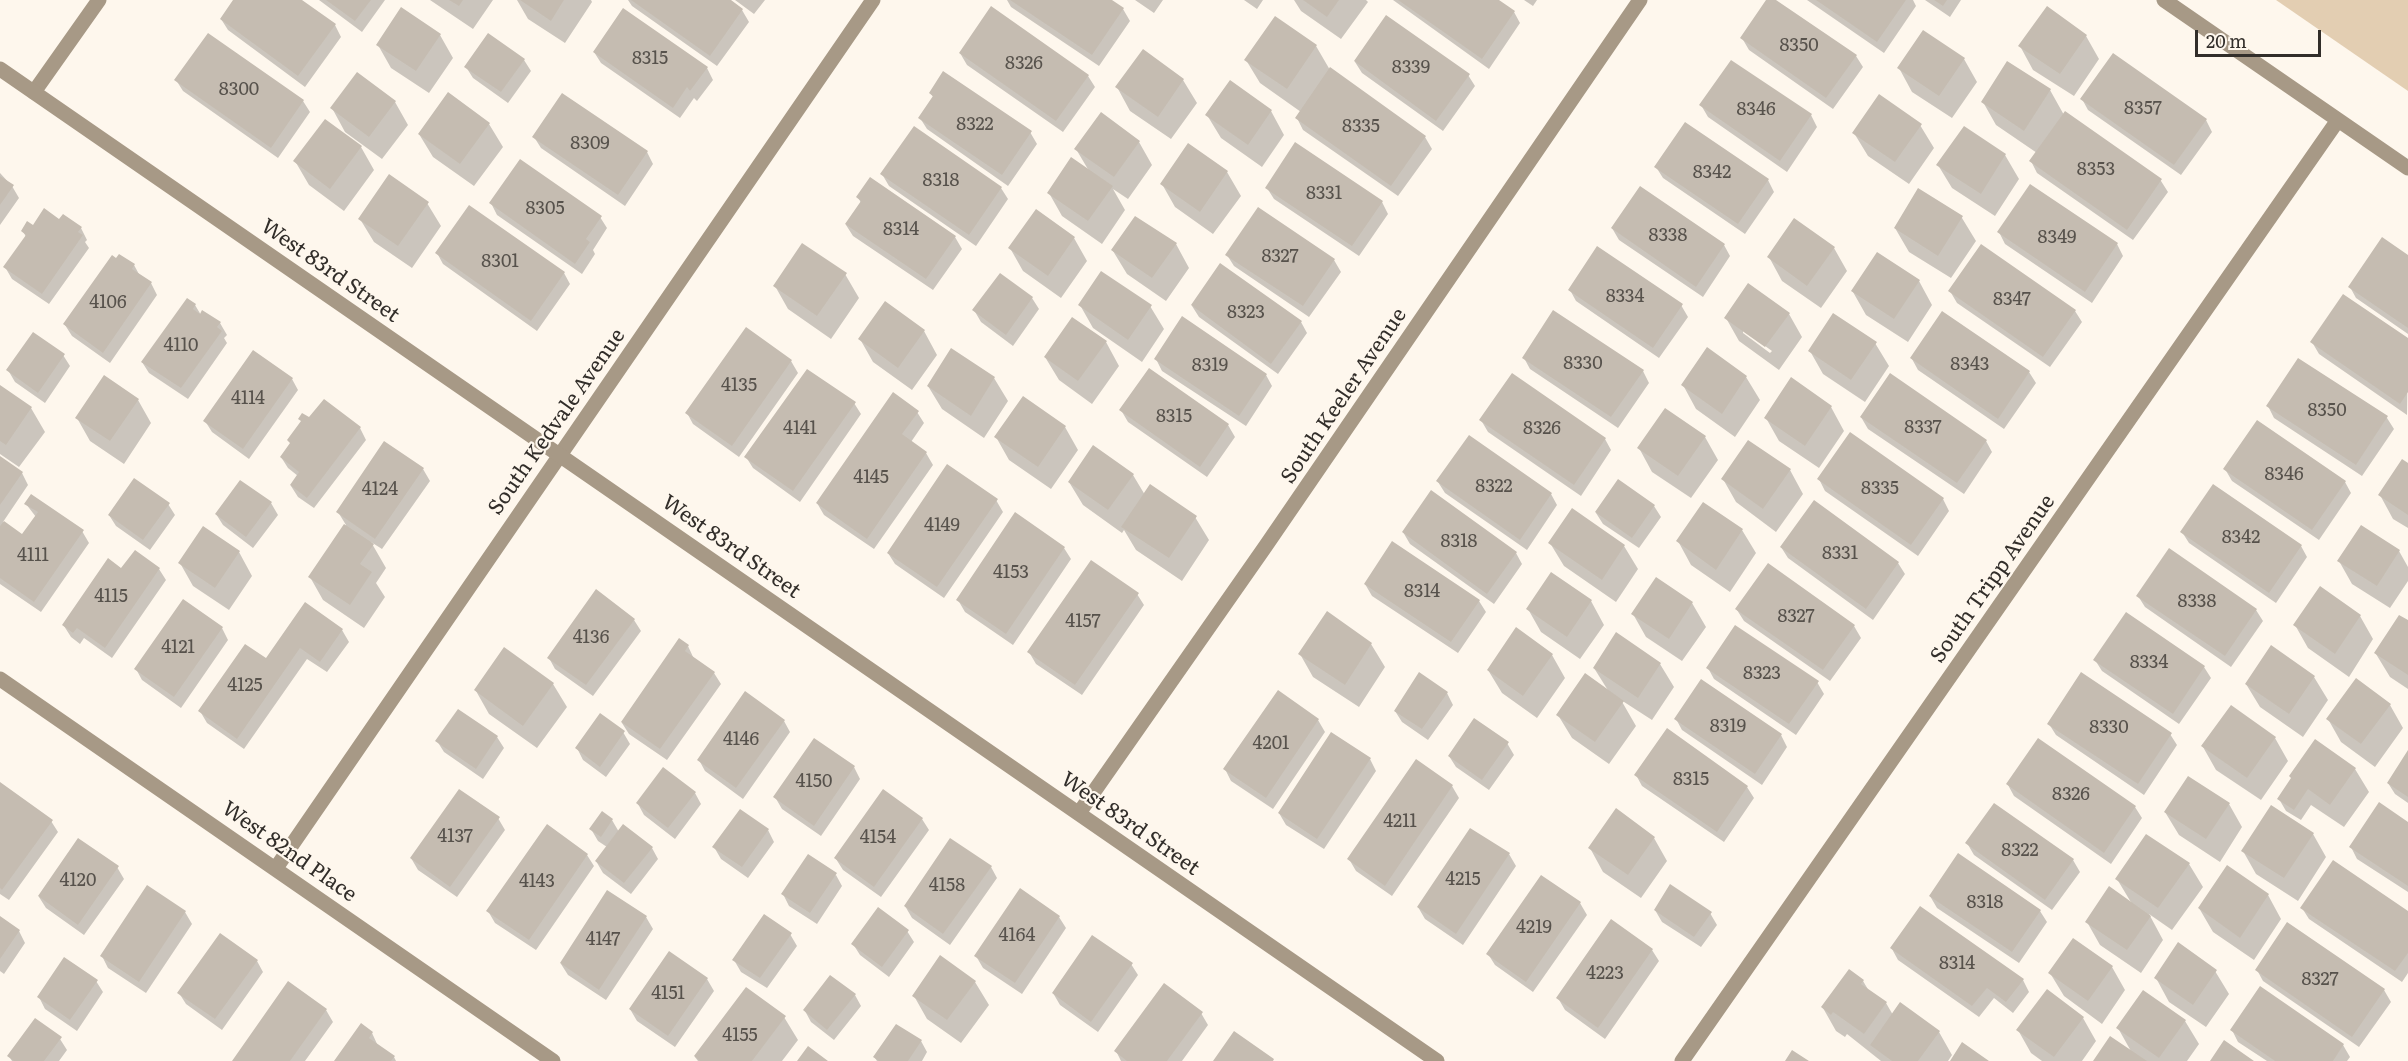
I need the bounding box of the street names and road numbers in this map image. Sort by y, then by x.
street label: West 83rd Street [256,214,404,328]
street label: South Keeler Avenue [1276,303,1412,489]
street label: South Kedvale Avenue [483,324,631,520]
street label: West 83rd Street [657,490,805,604]
street label: South Tripp Avenue [1925,490,2061,668]
street label: West 83rd Street [1056,767,1204,881]
street label: West 82nd Place [217,796,361,908]

